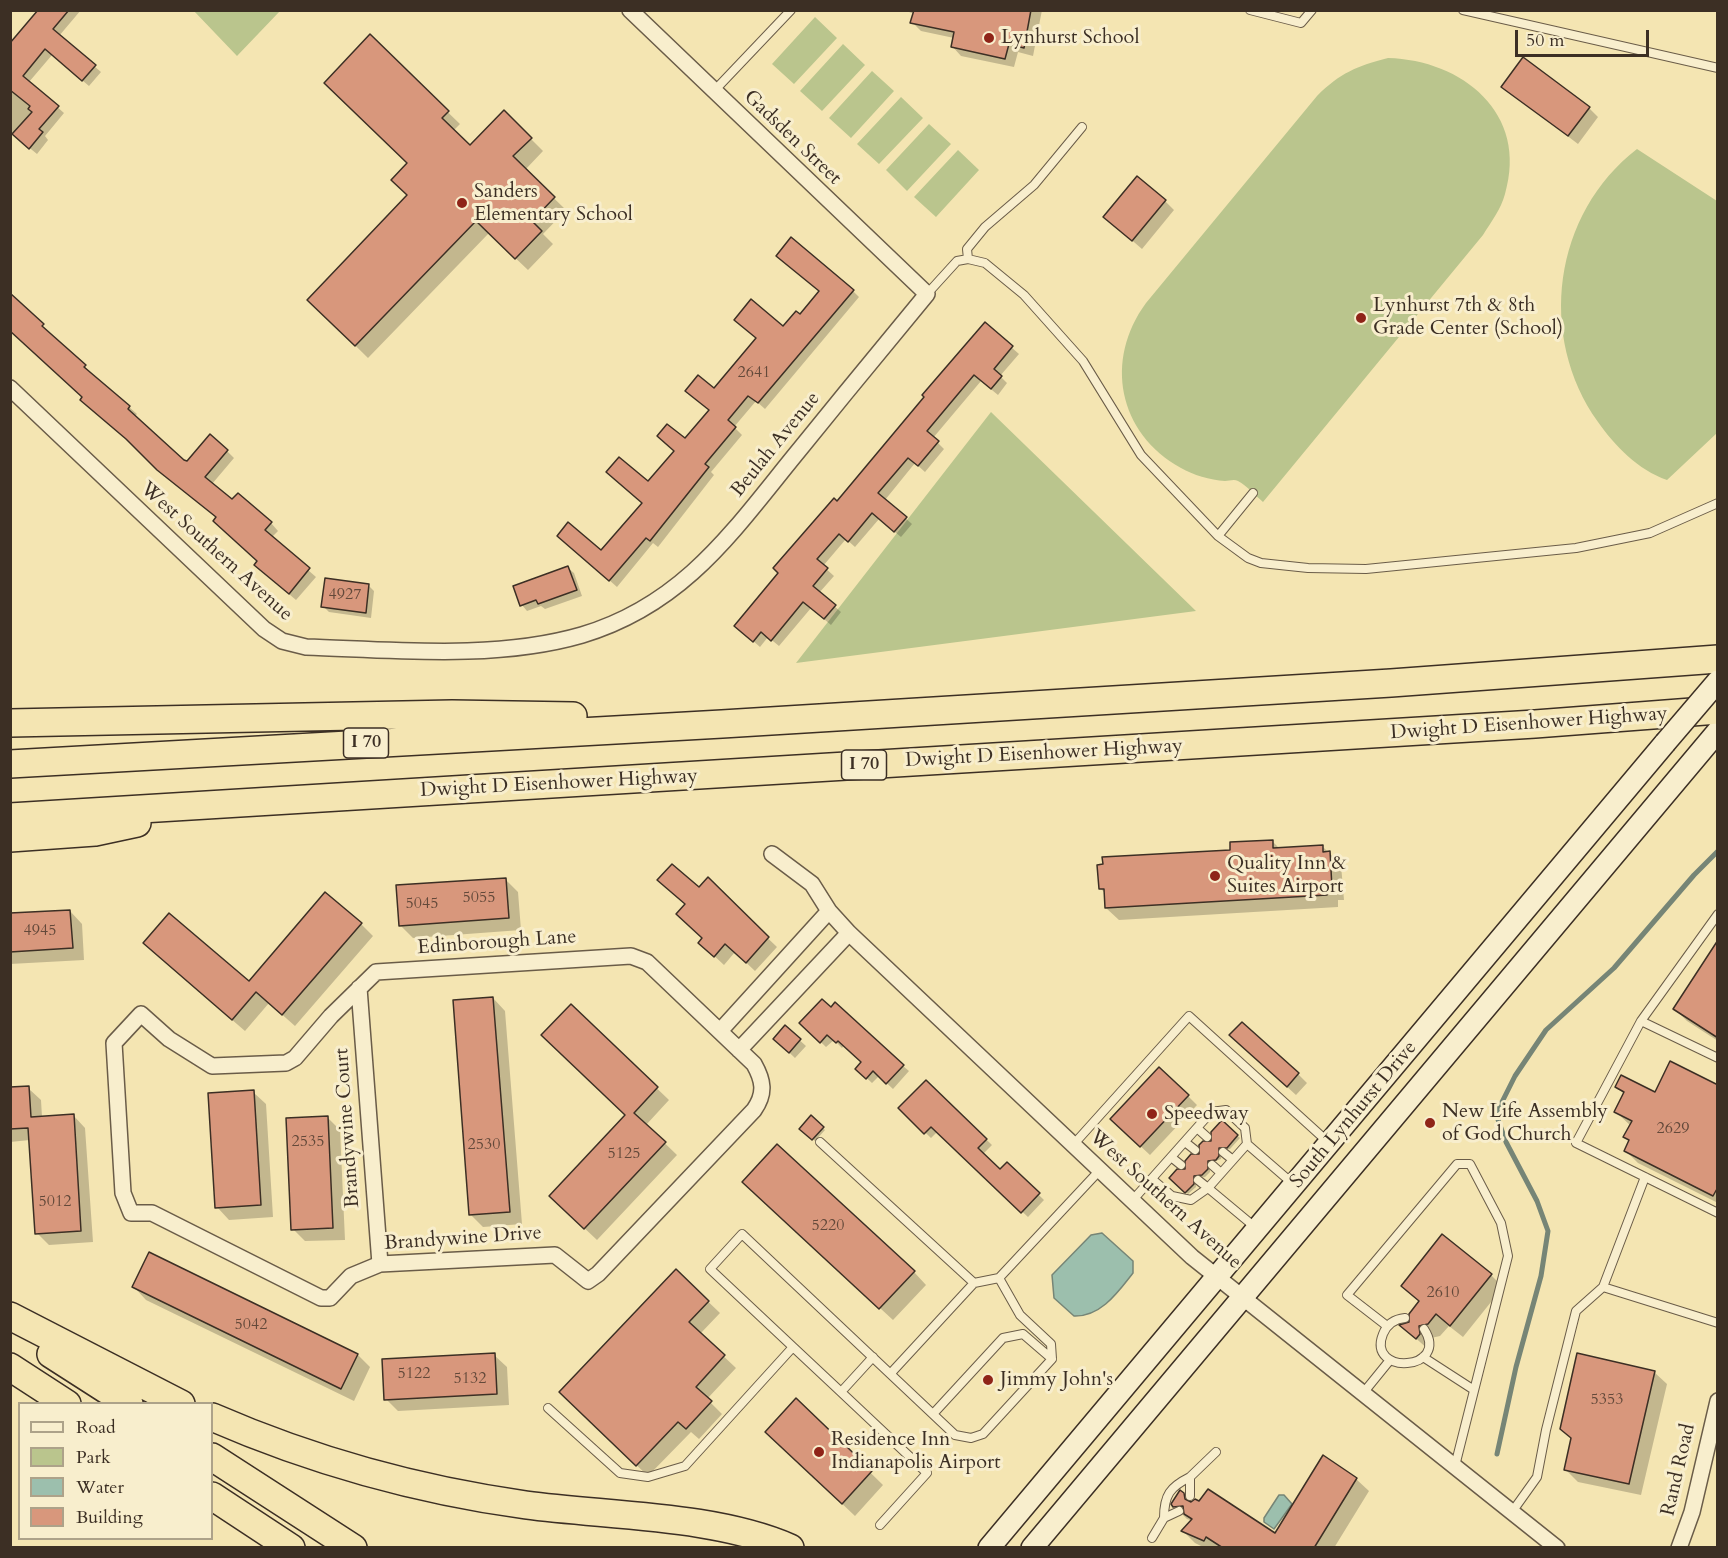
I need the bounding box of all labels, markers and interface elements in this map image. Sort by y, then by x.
scale bar [1518,18,1652,56]
place label: Lynhurst School [1001,26,1139,50]
text: 50 m [1526,28,1565,53]
marker: Lynhurst School [982,31,996,45]
street label: Gadsden Street [738,85,846,191]
place label: Sanders Elementary School [474,180,633,227]
marker: Sanders Elementary School [455,196,469,210]
place label: Lynhurst 7th & 8th Grade Center (School) [1373,294,1563,341]
marker: Lynhurst 7th & 8th Grade Center (School) [1354,311,1368,325]
house number: 2641 [738,363,770,383]
street label: Beulah Avenue [726,387,826,503]
street label: West Southern Avenue [135,477,297,627]
house number: 4927 [329,585,361,605]
street label: Dwight D Eisenhower Highway [1390,702,1668,746]
road number: I 70 [344,728,388,758]
street label: Dwight D Eisenhower Highway [905,735,1183,773]
road number: I 70 [842,750,886,780]
street label: Dwight D Eisenhower Highway [420,765,698,803]
place label: Quality Inn & Suites Airport [1227,852,1347,899]
marker: Quality Inn & Suites Airport [1208,869,1222,883]
house number: 5055 [463,888,495,908]
house number: 5045 [406,894,438,914]
house number: 4945 [24,921,56,941]
street label: Edinborough Lane [417,925,577,961]
street label: South Lynhurst Drive [1286,1037,1422,1193]
street label: Brandywine Court [330,1047,366,1209]
place label: New Life Assembly of God Church [1442,1100,1608,1147]
place label: Speedway [1164,1102,1249,1126]
marker: Speedway [1145,1107,1159,1121]
marker: New Life Assembly of God Church [1423,1116,1437,1130]
house number: 2629 [1657,1119,1689,1139]
street label: West Southern Avenue [1084,1125,1246,1275]
house number: 2535 [292,1132,324,1152]
house number: 2530 [468,1135,500,1155]
house number: 5125 [608,1144,640,1164]
house number: 5012 [39,1192,71,1212]
house number: 5220 [812,1216,844,1236]
street label: Brandywine Drive [383,1222,543,1256]
house number: 2610 [1427,1283,1459,1303]
house number: 5042 [235,1315,267,1335]
house number: 5122 [398,1364,430,1384]
place label: Jimmy John's [1000,1368,1113,1392]
house number: 5132 [454,1369,486,1389]
marker: Jimmy John's [981,1373,995,1387]
house number: 5353 [1591,1390,1623,1410]
legend [18,1402,213,1540]
text: Road [76,1415,116,1440]
street label: Rand Road [1657,1422,1701,1518]
place label: Residence Inn Indianapolis Airport [831,1428,1001,1475]
text: Park [76,1445,111,1470]
marker: Residence Inn Indianapolis Airport [812,1445,826,1459]
text: Water [76,1475,124,1500]
text: Building [76,1505,143,1530]

